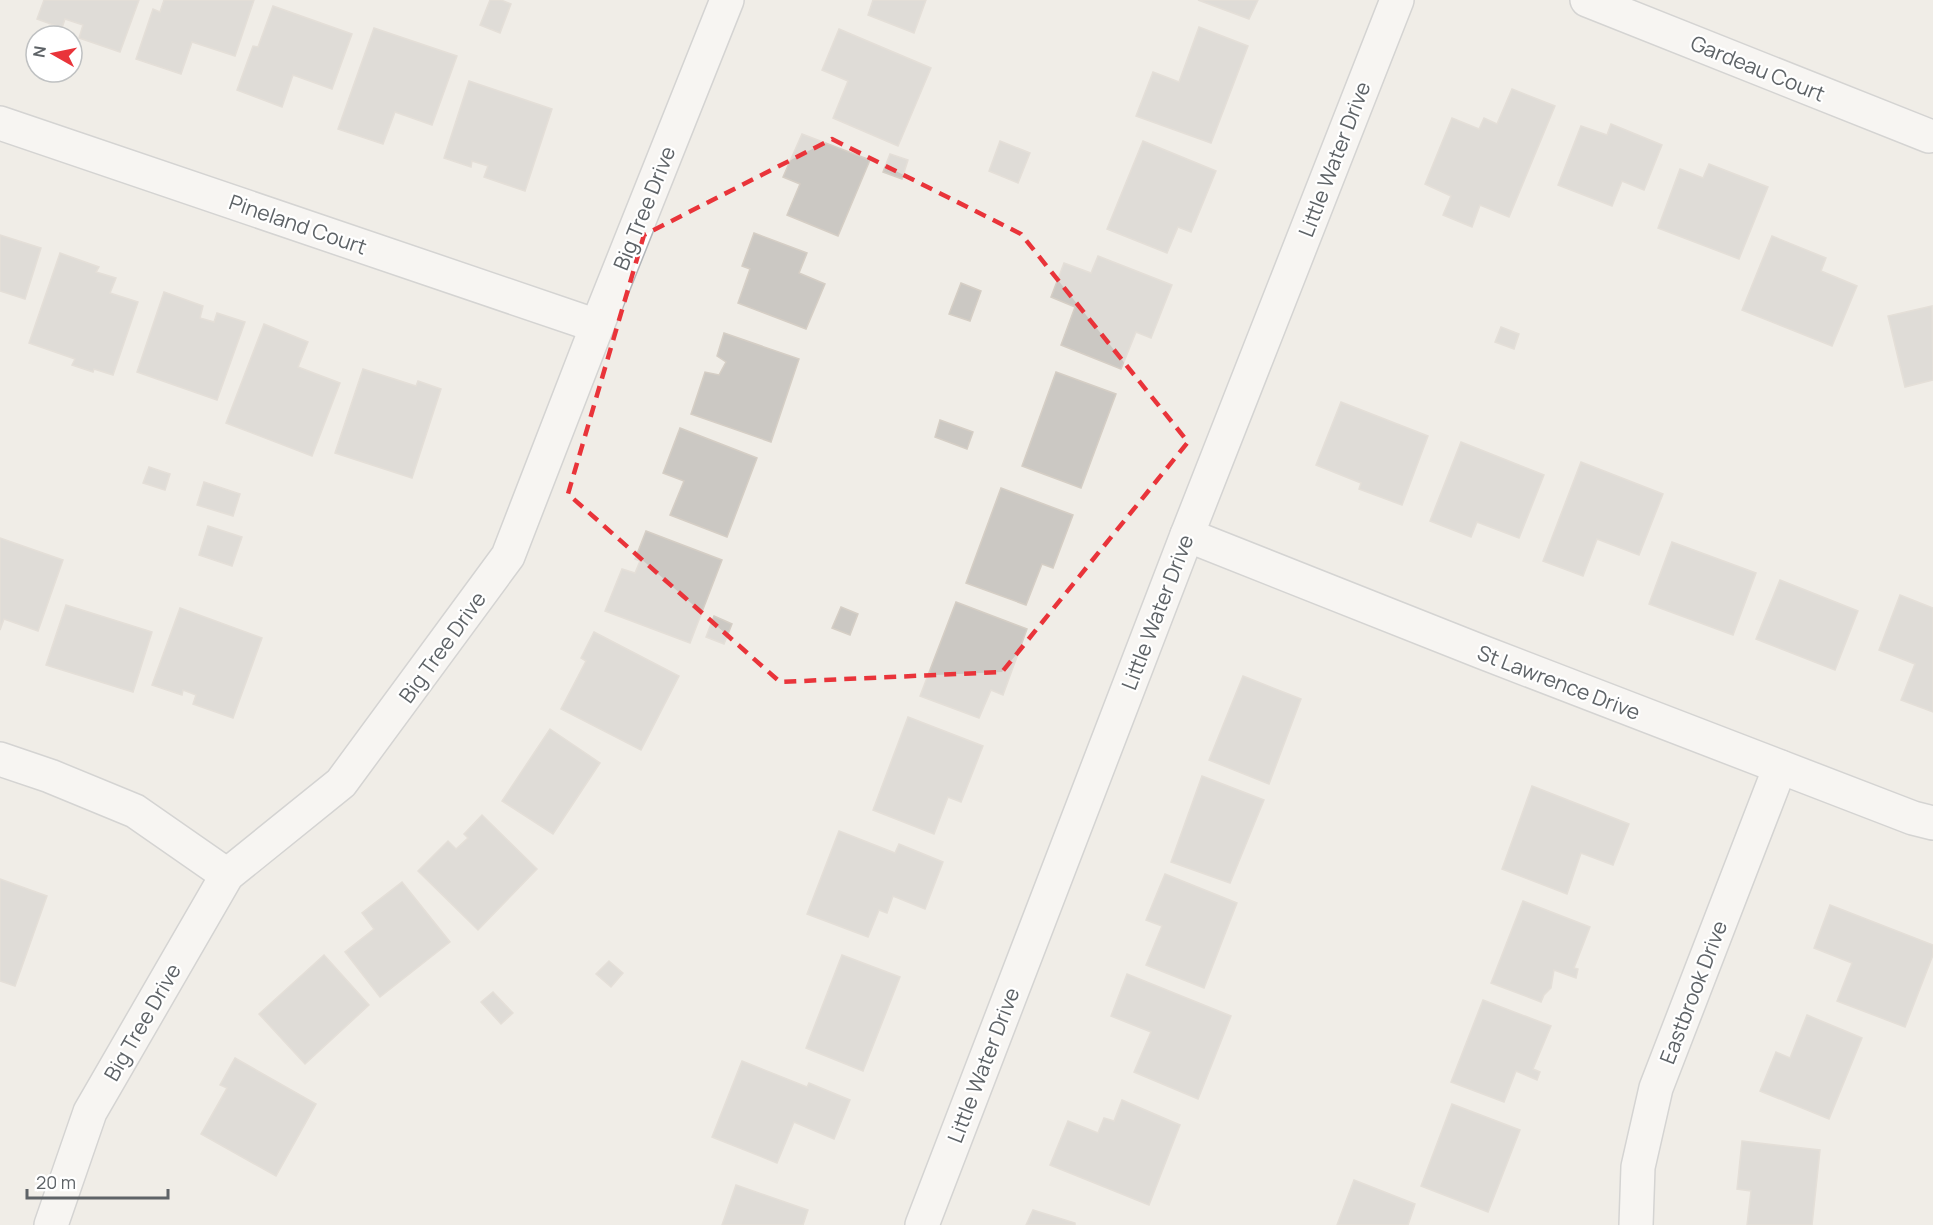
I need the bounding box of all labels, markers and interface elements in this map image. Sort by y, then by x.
north arrow [24,24,84,84]
street label: Gardeau Court [1687,28,1829,108]
text: N [27,44,51,59]
street label: Little Water Drive [1292,77,1376,241]
street label: Big Tree Drive [606,142,682,274]
street label: Pineland Court [225,187,371,261]
street label: Little Water Drive [1115,530,1199,694]
street label: Big Tree Drive [392,586,492,708]
street label: St Lawrence Drive [1474,638,1644,726]
street label: Eastbrook Drive [1653,916,1733,1068]
street label: Big Tree Drive [97,958,187,1086]
street label: Little Water Drive [941,983,1025,1147]
scale bar [27,1162,168,1200]
text: 20 m [36,1170,76,1194]

